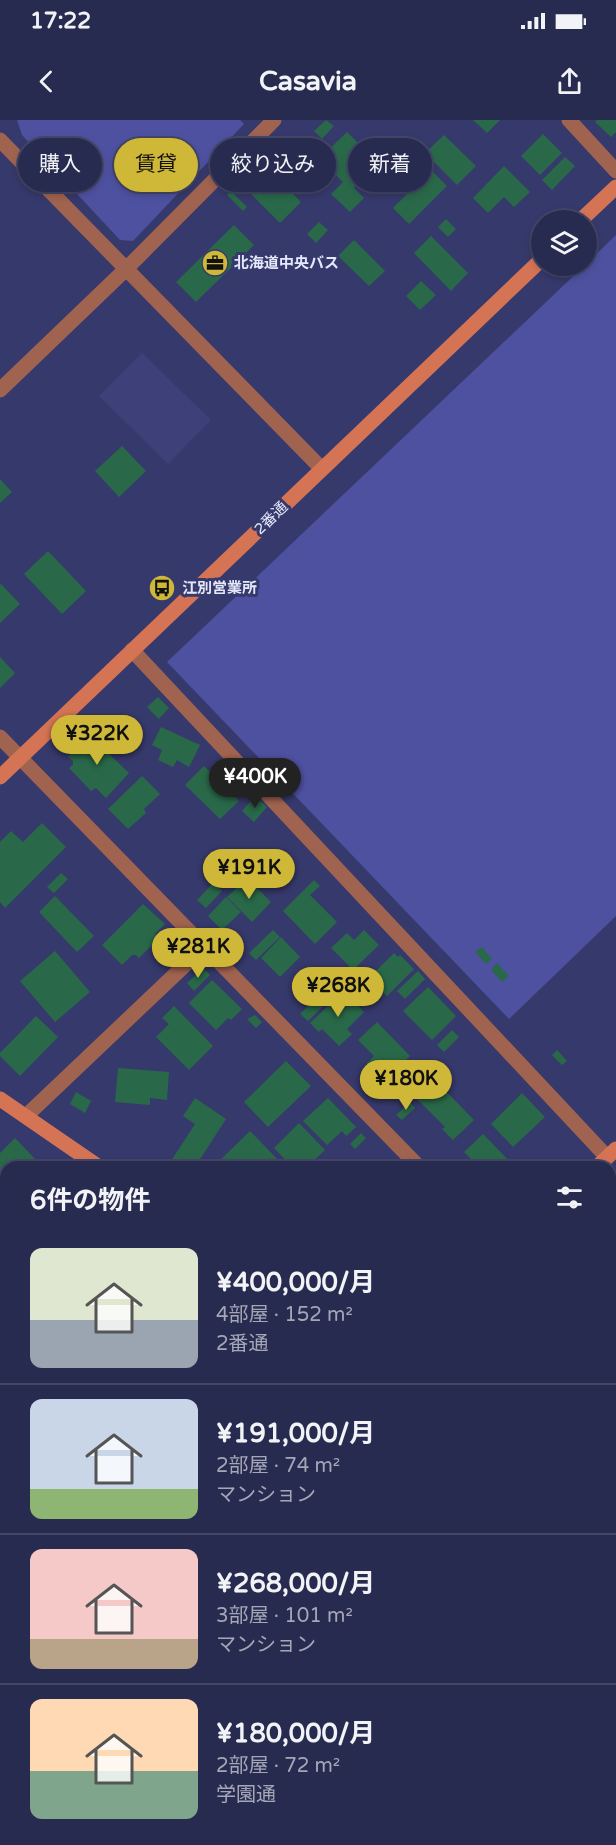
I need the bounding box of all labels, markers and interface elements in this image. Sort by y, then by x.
text: 17:22 [30,8,91,34]
icon: back [30,65,63,98]
text: Casavia [259,65,357,98]
icon: share [553,65,586,98]
chip: 購入 [18,138,102,192]
chip: 賃貸 [114,138,198,192]
chip: 絞り込み [210,138,336,192]
chip: 新着 [348,138,432,192]
map controls [531,210,597,276]
button: layers [531,210,597,276]
office icon: 北海道中央バス [200,248,230,278]
place label: 北海道中央バス [234,254,339,272]
street label: 2番通 [251,498,291,538]
bus stop icon: 江別営業所 [147,573,177,603]
place label: 江別営業所 [182,579,257,597]
pin: ¥322K [55,715,139,766]
text: ¥322K [65,722,129,746]
pin: ¥400K [213,758,297,809]
text: ¥400K [223,765,287,789]
pin: ¥191K [207,849,291,900]
text: ¥191K [217,856,281,880]
pin: ¥281K [156,928,240,979]
text: ¥281K [166,935,230,959]
pin: ¥268K [296,967,380,1018]
text: ¥268K [306,974,370,998]
pin: ¥180K [364,1060,448,1111]
text: ¥180K [374,1067,438,1091]
icon: filters [553,1181,586,1214]
text: 6件の物件 [30,1185,150,1216]
text: ¥400,000/月 [216,1267,375,1298]
icon: home [78,1272,150,1344]
text: 4部屋 · 152 m² [216,1303,353,1327]
text: 2番通 [216,1332,269,1356]
text: ¥191,000/月 [216,1418,375,1449]
icon: home [78,1423,150,1495]
text: 2部屋 · 74 m² [216,1454,340,1478]
text: マンション [216,1483,316,1507]
text: ¥268,000/月 [216,1568,375,1599]
icon: home [78,1573,150,1645]
text: 3部屋 · 101 m² [216,1604,353,1628]
text: マンション [216,1633,316,1657]
text: ¥180,000/月 [216,1718,375,1749]
icon: home [78,1723,150,1795]
text: 2部屋 · 72 m² [216,1754,340,1778]
text: 学園通 [216,1783,276,1807]

